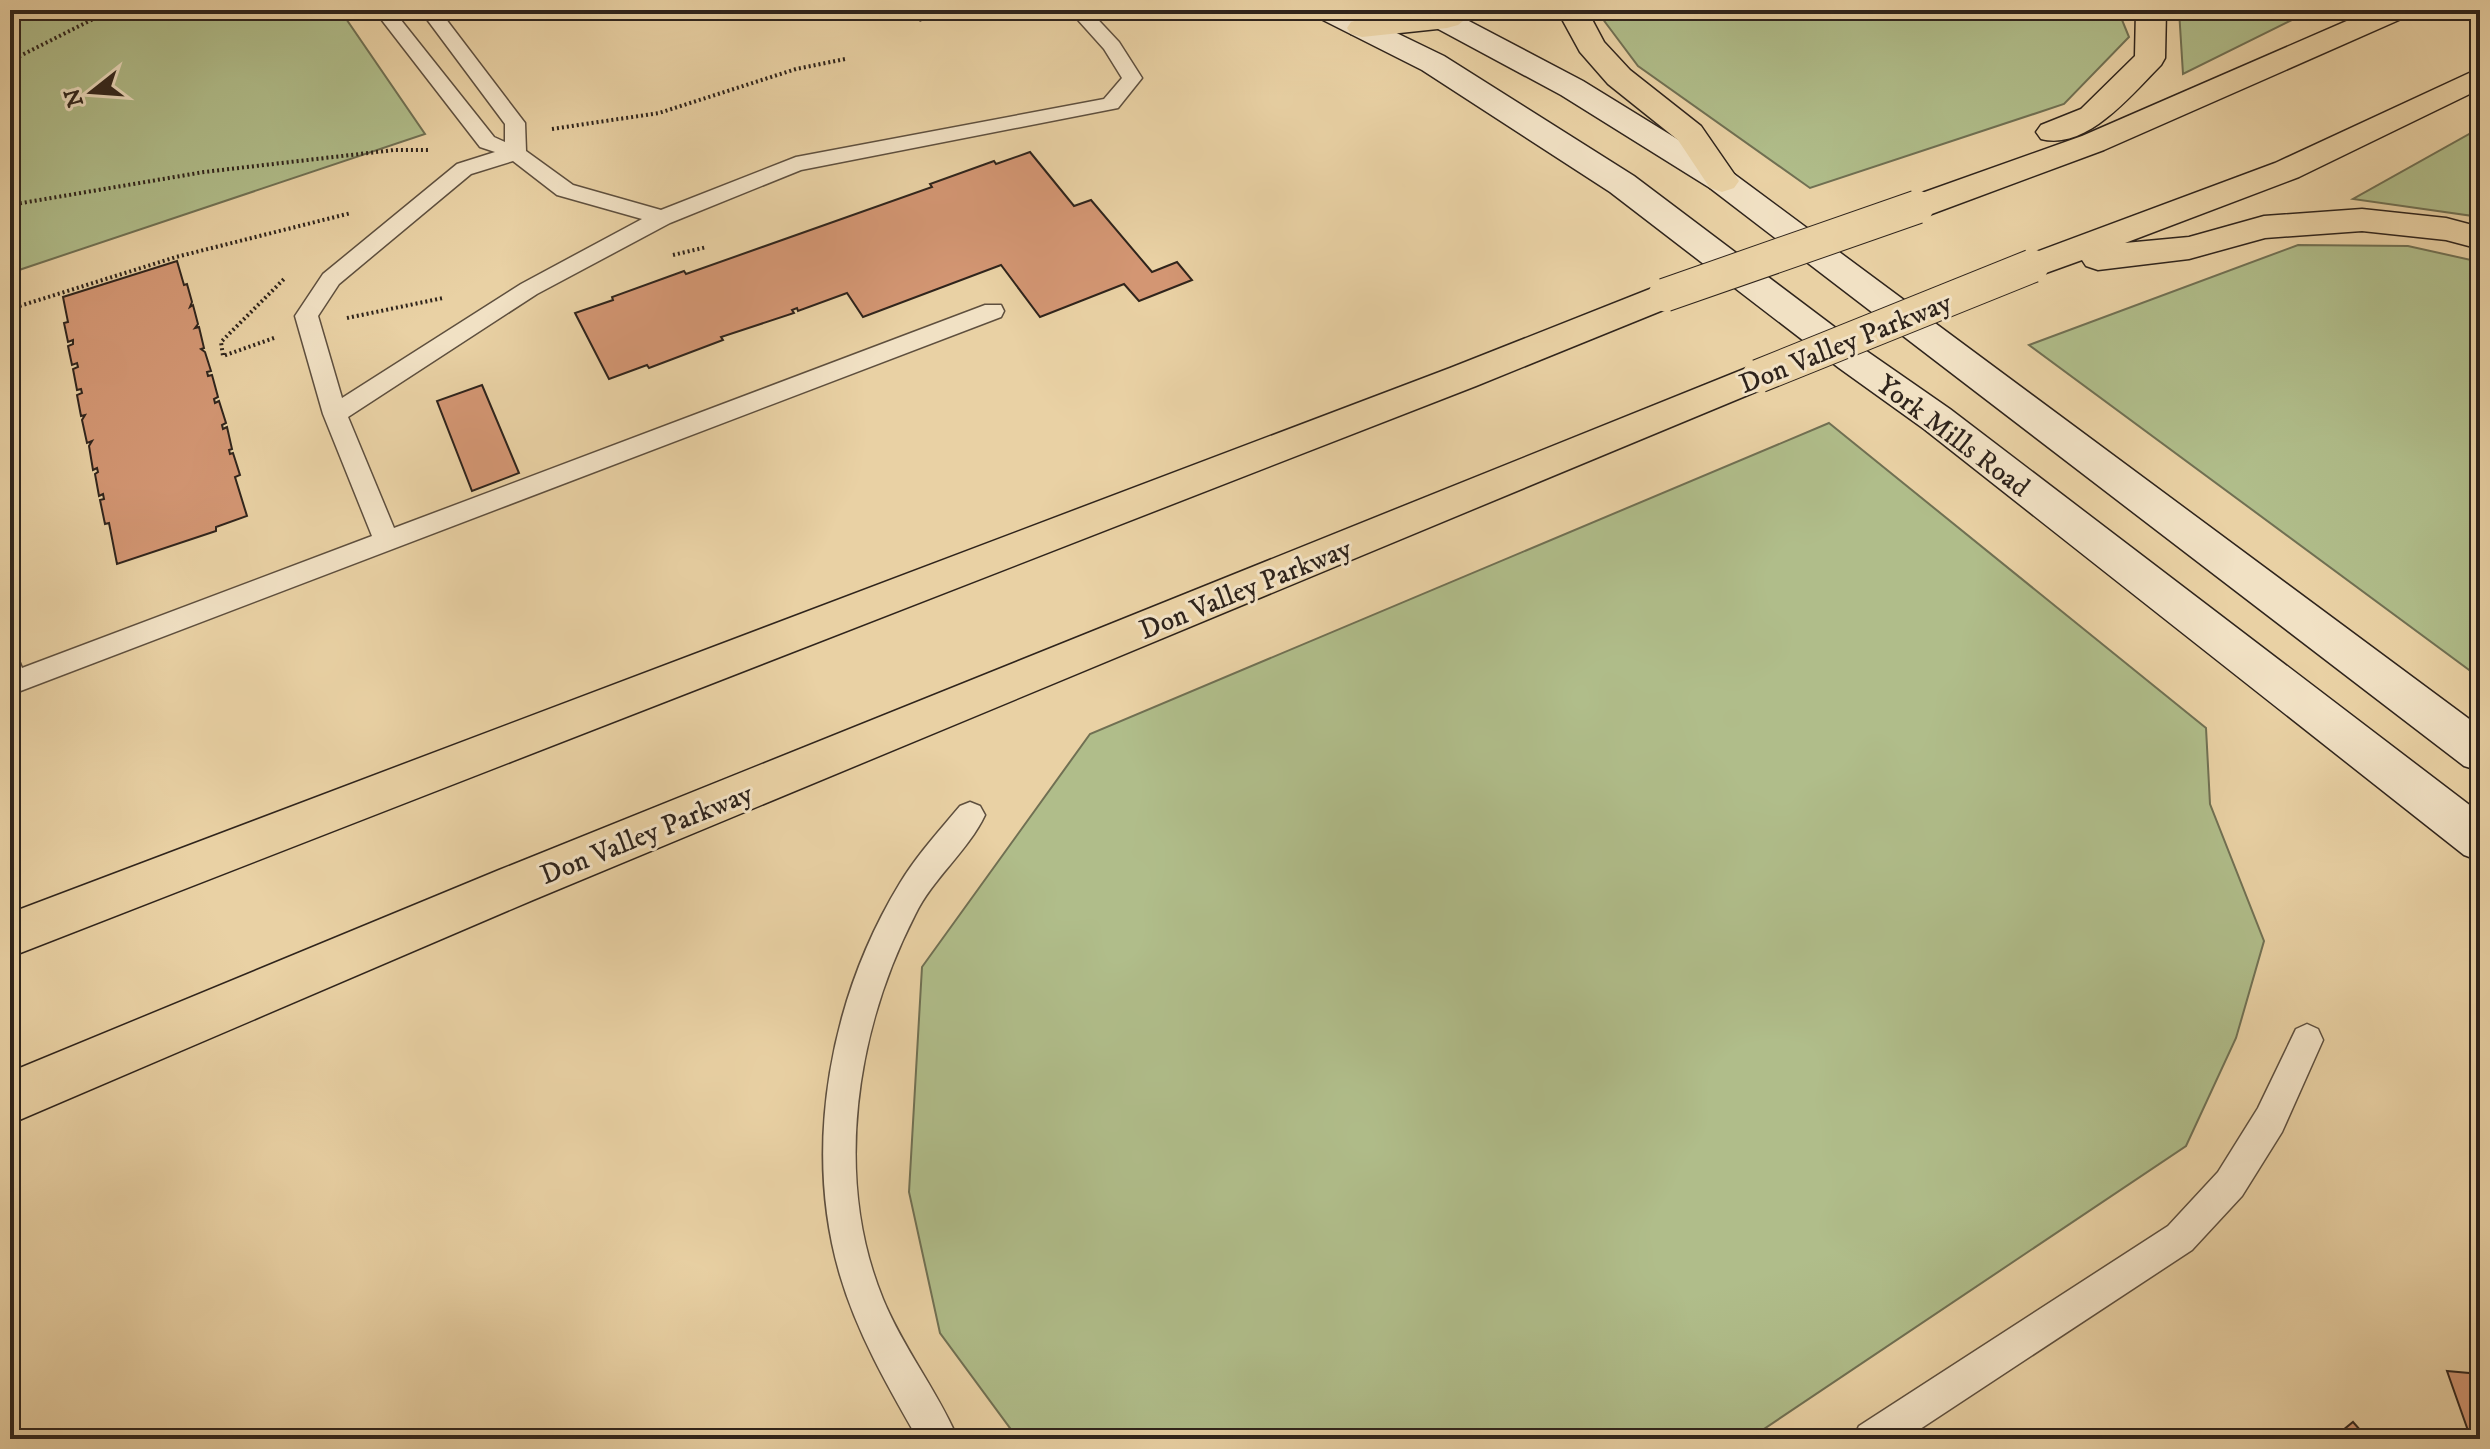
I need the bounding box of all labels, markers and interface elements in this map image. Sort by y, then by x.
north arrow [52,52,132,132]
text: N [59,85,90,110]
street label: Don Valley Parkway [1734,285,1957,402]
street label: York Mills Road [1870,367,2037,505]
street label: Don Valley Parkway [1134,531,1357,648]
street label: Don Valley Parkway [535,776,758,893]

